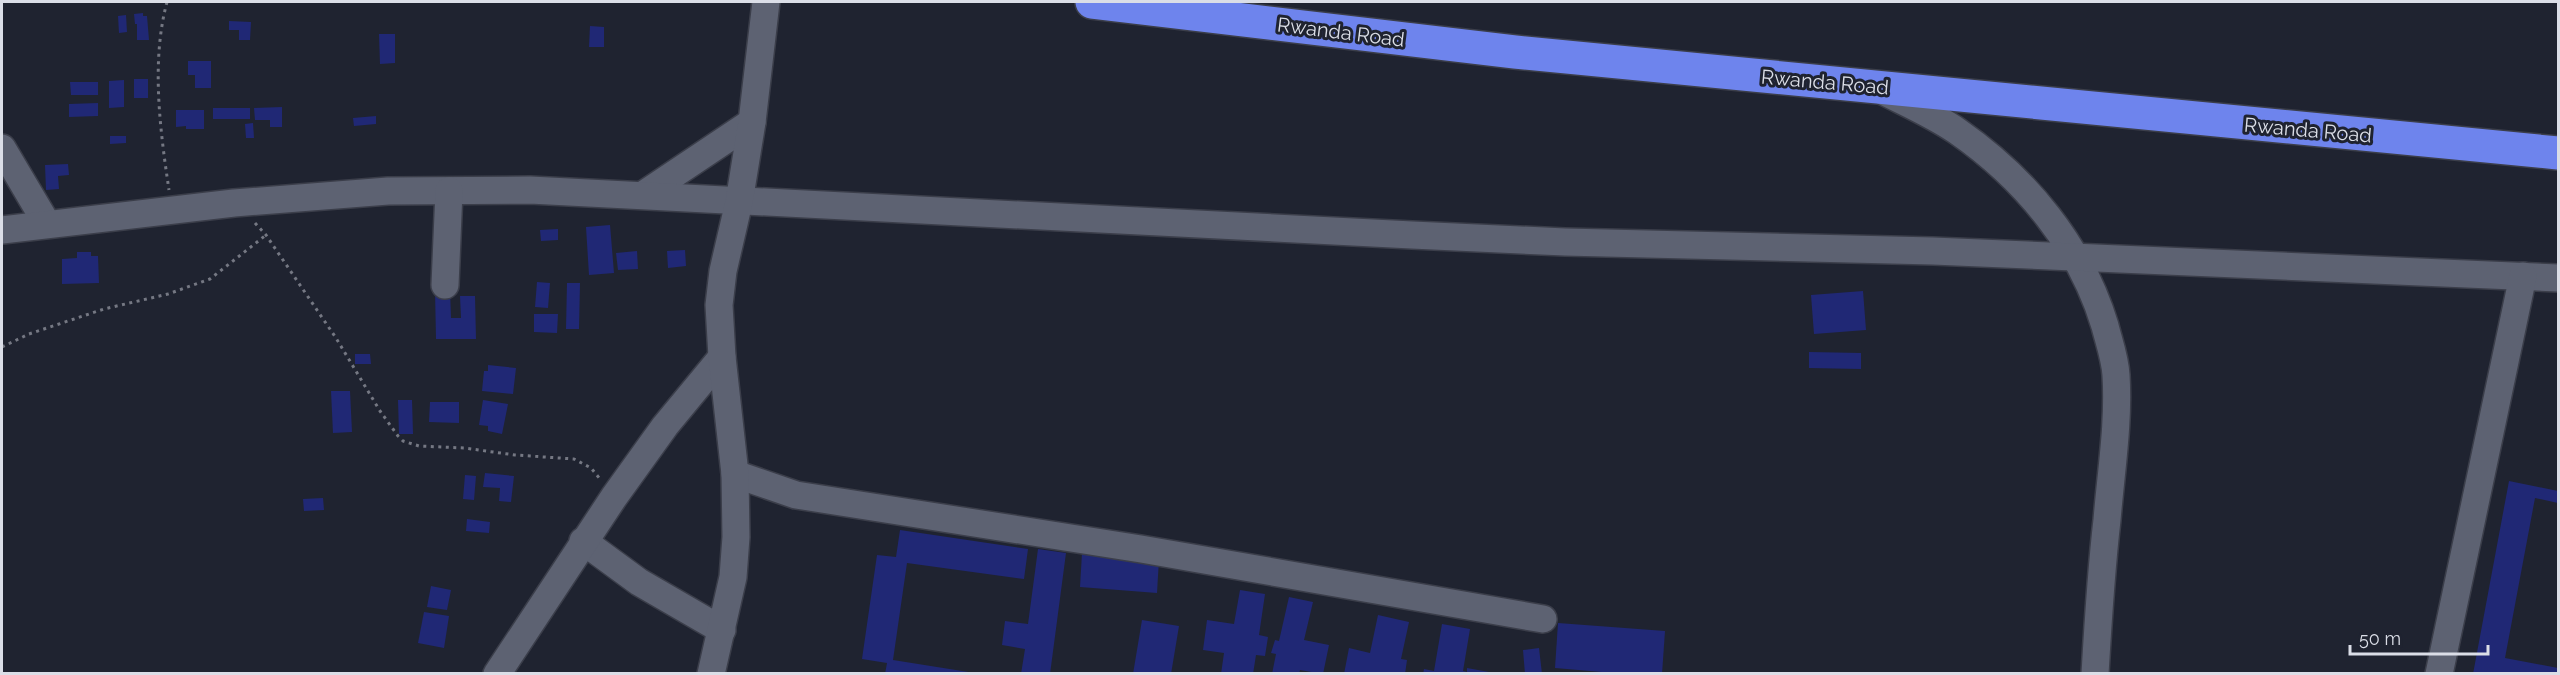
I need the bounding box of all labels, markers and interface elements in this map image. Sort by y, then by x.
street label: Rwanda Road [1276,12,1406,52]
street label: Rwanda Road [1760,64,1890,100]
street label: Rwanda Road [2243,112,2373,148]
scale bar [2350,618,2488,656]
text: 50 m [2359,628,2401,649]

